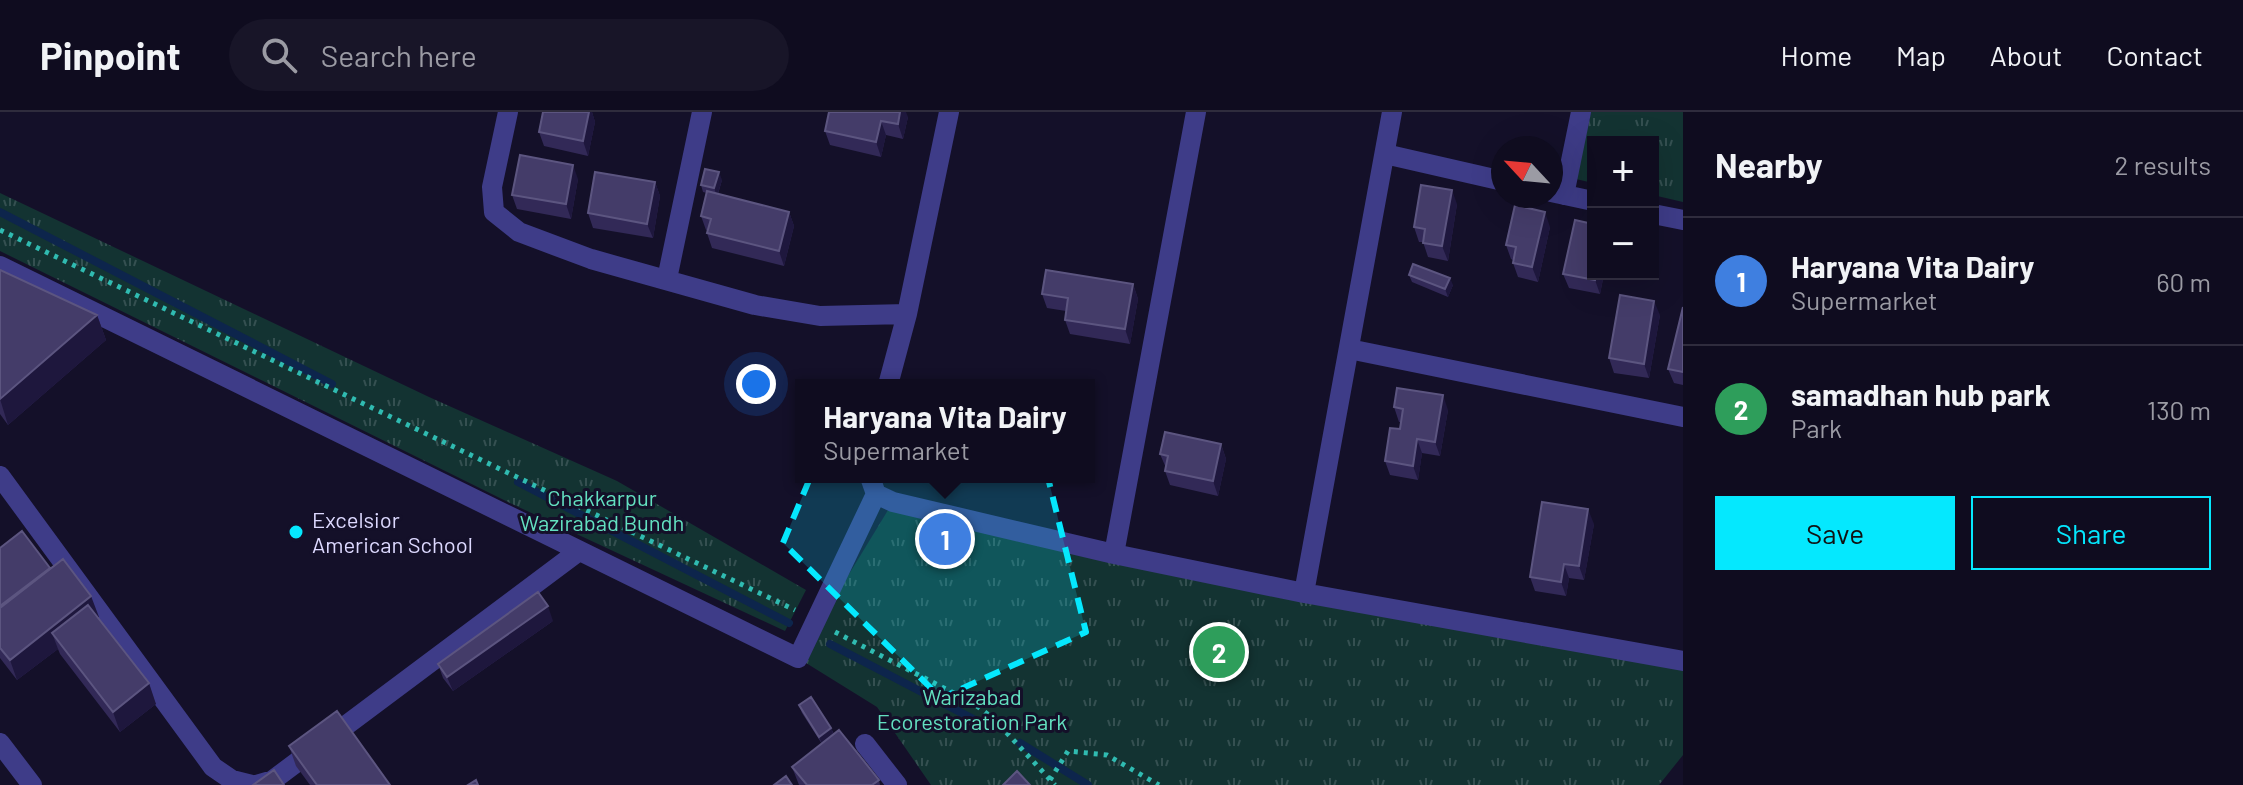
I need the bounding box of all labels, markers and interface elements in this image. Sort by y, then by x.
search box [229,19,789,91]
text: Pinpoint [40,32,181,78]
icon: search [257,33,301,77]
text: Search here [321,37,477,73]
text: Home [1781,38,1852,72]
text: Map [1896,38,1946,72]
text: About [1990,38,2062,72]
text: Contact [2106,38,2203,72]
north arrow [1491,136,1563,208]
map controls [1587,136,1659,280]
button: + [1587,136,1659,208]
text: Nearby [1715,144,1823,185]
text: 2 results [2115,149,2211,180]
button: − [1587,208,1659,280]
text: Haryana Vita Dairy [1791,248,2034,284]
text: 1 [1736,266,1746,297]
text: 60 m [2156,266,2211,297]
text: Supermarket [1791,284,1938,315]
your location [736,364,776,404]
text: samadhan hub park [1791,376,2051,412]
popup [795,379,1095,483]
text: 2 [1734,394,1748,425]
text: 130 m [2147,394,2211,425]
text: Haryana Vita Dairy [823,398,1067,434]
text: Park [1791,412,1842,443]
text: Supermarket [823,434,970,465]
park label: Chakkarpur Wazirabad Bundh [520,484,684,535]
button: Save [1715,496,1955,570]
button: Share [1971,496,2211,570]
place label: Excelsior American School [312,506,473,557]
pin: 1 [919,509,971,569]
marker: Excelsior American School [287,523,305,541]
pin: 2 [1193,622,1245,682]
park label: Warizabad Ecorestoration Park [877,683,1067,734]

